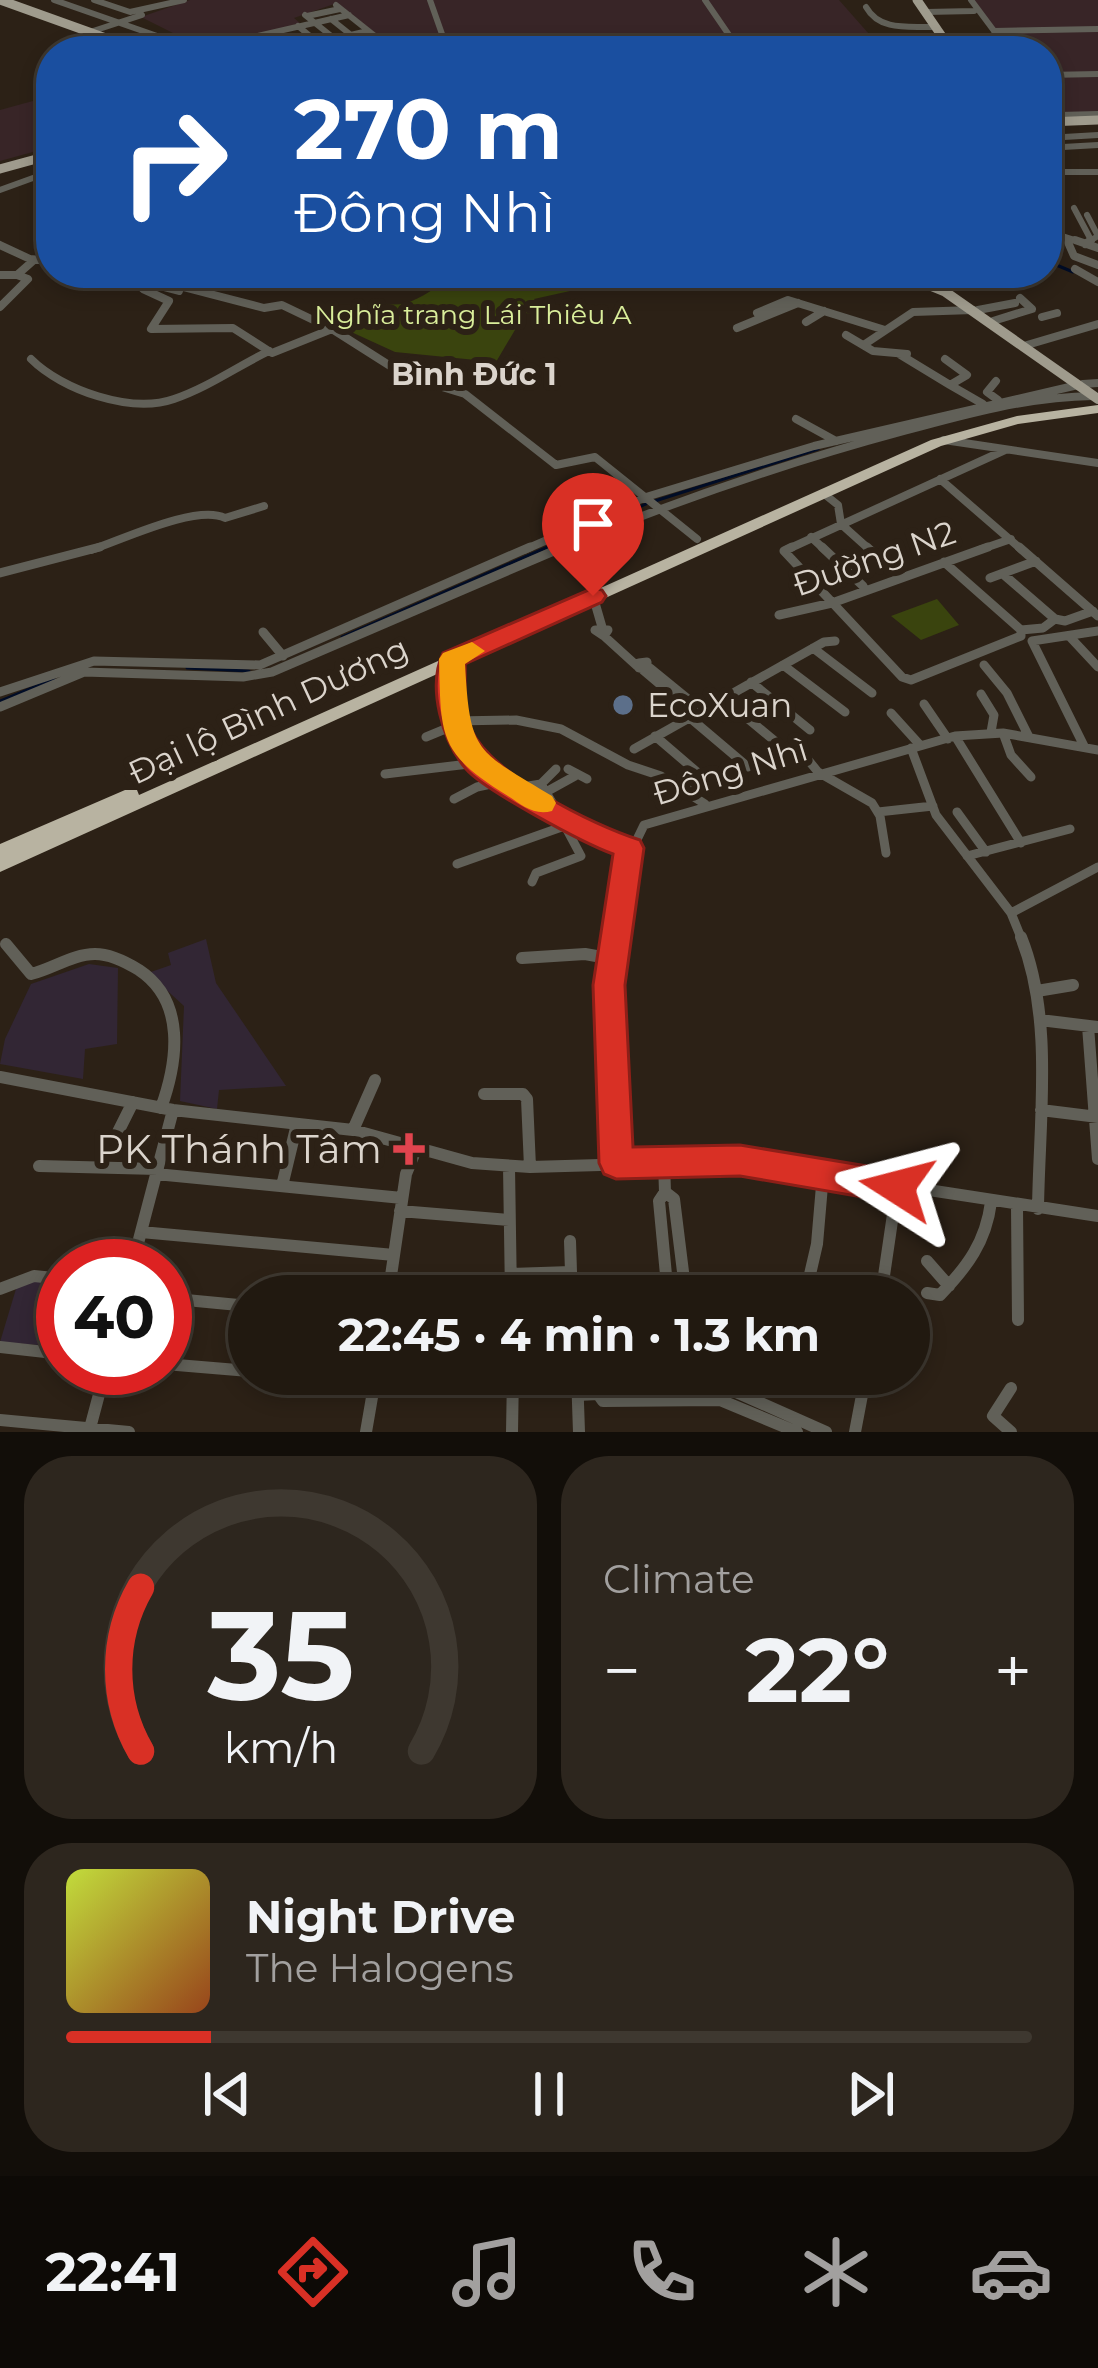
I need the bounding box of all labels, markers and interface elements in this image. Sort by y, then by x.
text: 270 m [294,78,563,180]
icon: right [96,84,252,240]
text: Đông Nhì [294,180,555,246]
park label: Nghĩa trang Lái Thiêu A [314,298,632,331]
district label: Bình Đức 1 [391,356,557,393]
pin [542,473,644,596]
icon: arrive [560,491,626,557]
street label: Đường N2 [788,512,960,604]
street label: Đại lộ Bình Dương [122,628,414,792]
place label: EcoXuan [647,685,792,725]
marker: EcoXuan [610,692,636,718]
street label: Đông Nhì [648,729,812,813]
position arrow [834,1124,960,1250]
place label: PK Thánh Tâm [96,1125,382,1173]
marker: PK Thánh Tâm [393,1133,425,1165]
speed limit sign: 40 [36,1239,192,1395]
text: 22:45 · 4 min · 1.3 km [338,1307,820,1362]
text: Climate [603,1555,755,1603]
text: 35 [206,1579,354,1731]
text: 22° [746,1615,889,1725]
text: − [603,1630,641,1711]
text: + [994,1630,1032,1711]
text: km/h [223,1720,338,1773]
text: Night Drive [246,1889,515,1944]
text: The Halogens [246,1944,514,1992]
icon: previous [194,2061,260,2127]
icon: pause [516,2061,582,2127]
icon: next [838,2061,904,2127]
icon: directions [271,2230,355,2314]
icon: music [445,2230,529,2314]
icon: phone [620,2230,704,2314]
icon: climate [794,2230,878,2314]
icon: car [969,2230,1053,2314]
text: 22:41 [45,2239,180,2305]

